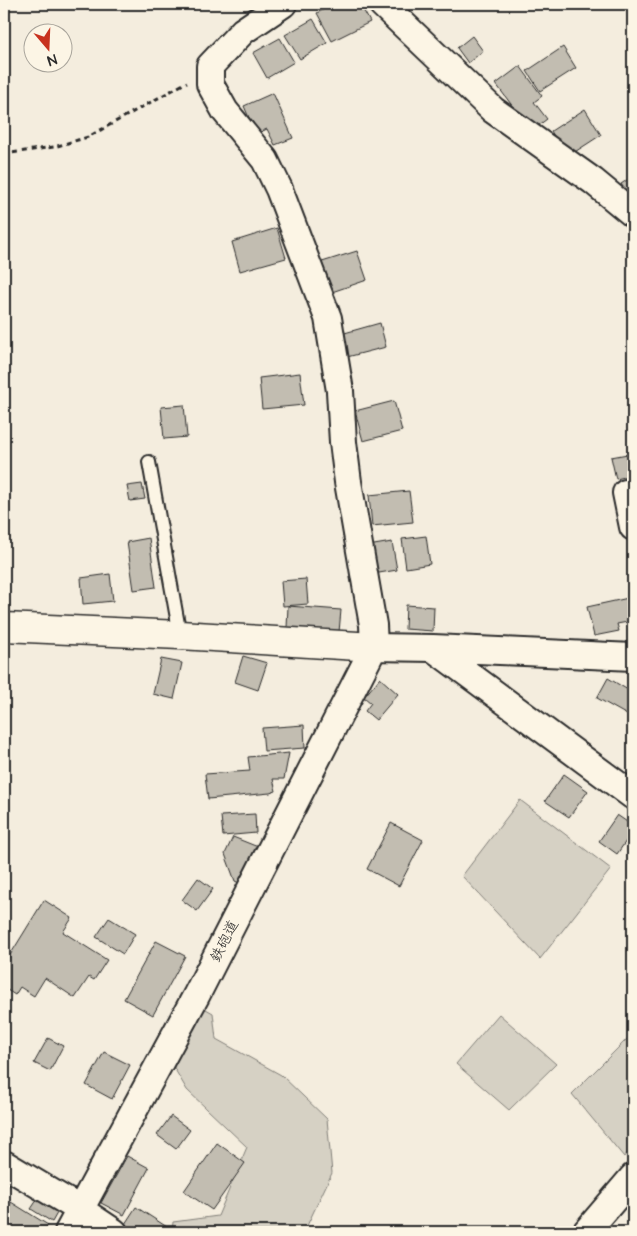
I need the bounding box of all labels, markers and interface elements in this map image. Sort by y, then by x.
north arrow [22,22,72,72]
text: N [44,48,59,70]
street label: 鉄砲道 [205,916,244,966]

